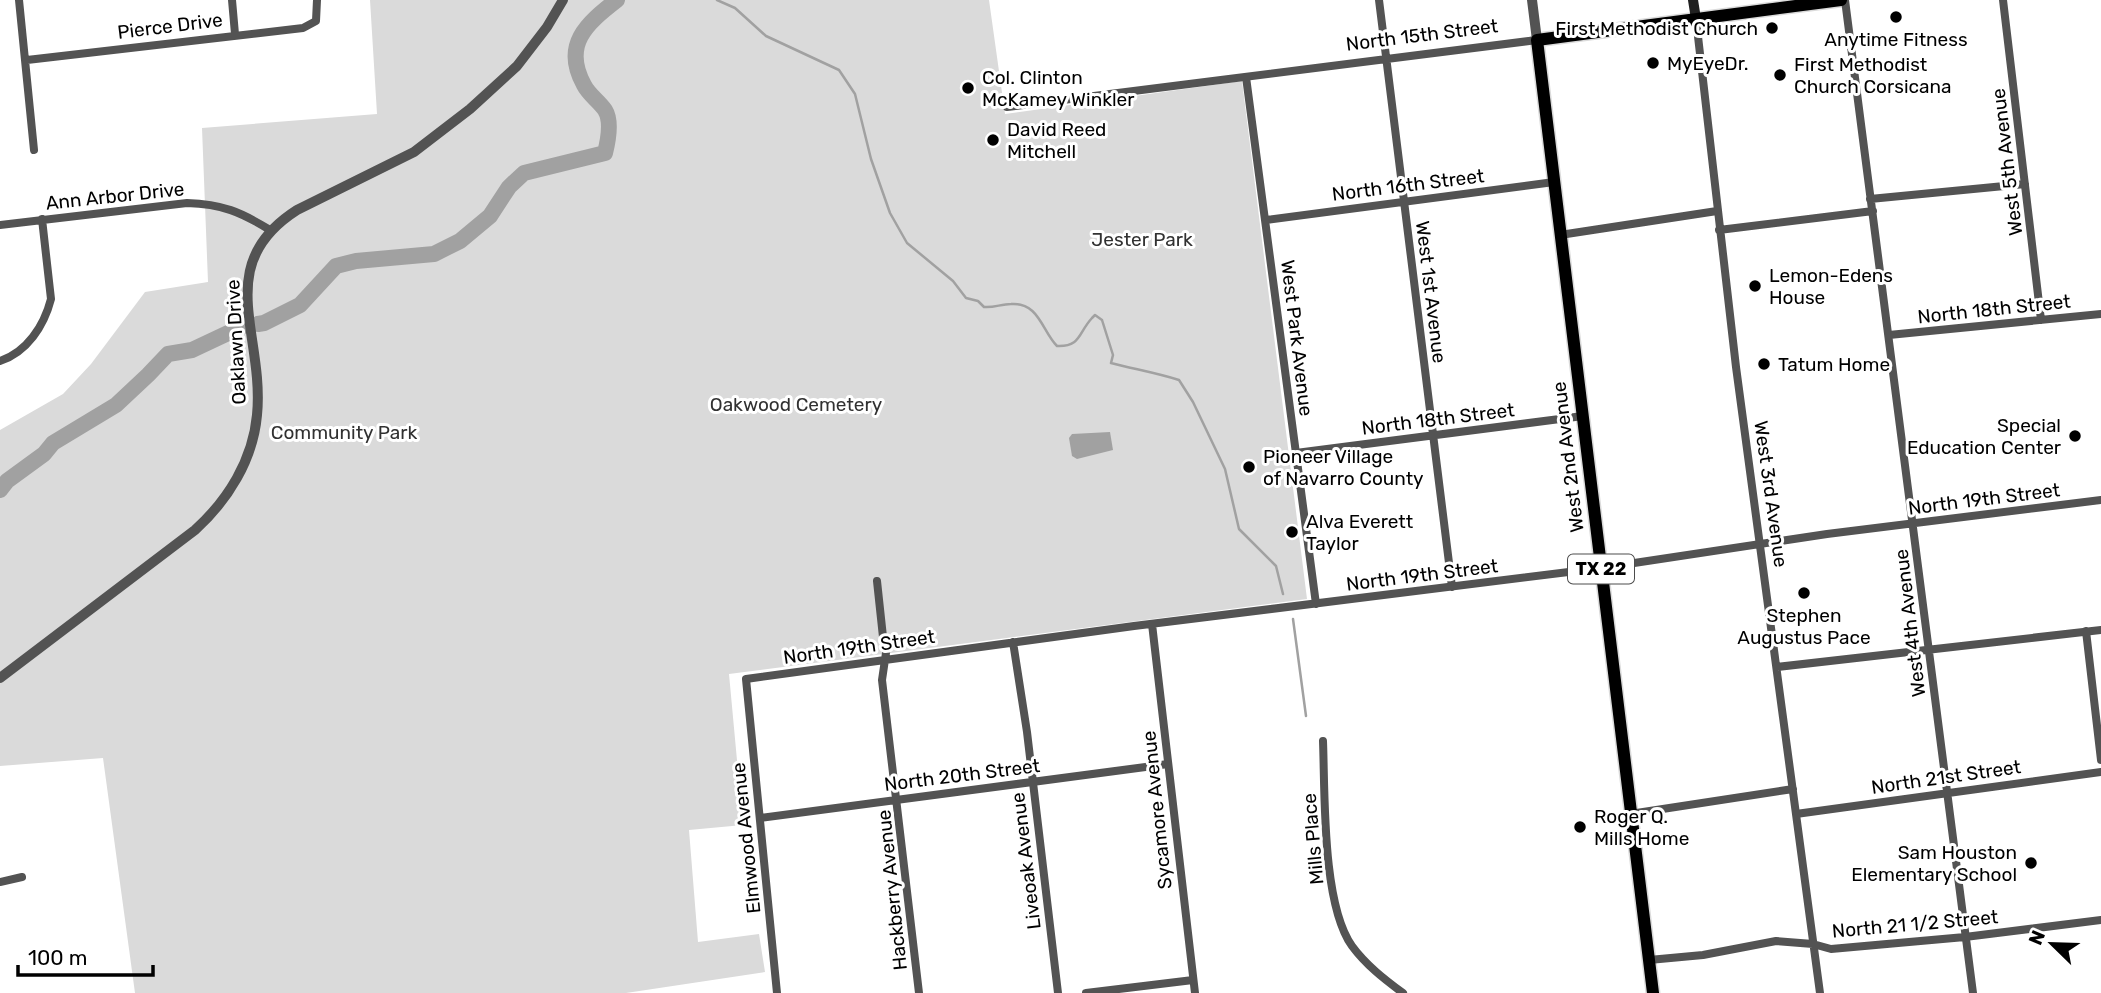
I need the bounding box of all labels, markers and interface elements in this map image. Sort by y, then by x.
street label: Pierce Drive [116,8,224,44]
marker: Anytime Fitness [1888,9,1904,25]
street label: North 15th Street [1345,14,1500,56]
place label: First Methodist Church [1555,17,1758,40]
marker: First Methodist Church [1764,20,1780,36]
place label: Anytime Fitness [1824,28,1968,51]
place label: MyEyeDr. [1667,52,1749,75]
place label: First Methodist Church Corsicana [1794,53,1951,98]
marker: MyEyeDr. [1645,55,1661,71]
place label: Col. Clinton McKamey Winkler [982,66,1135,111]
marker: First Methodist Church Corsicana [1772,67,1788,83]
marker: Col. Clinton McKamey Winkler [960,80,976,96]
street label: West 5th Avenue [1987,87,2027,237]
place label: David Reed Mitchell [1007,118,1106,163]
marker: David Reed Mitchell [985,132,1001,148]
street label: North 16th Street [1331,164,1486,206]
street label: Ann Arbor Drive [45,177,185,215]
street label: West 1st Avenue [1411,220,1451,364]
park label: Jester Park [1091,228,1193,251]
street label: West Park Avenue [1276,259,1318,417]
place label: Lemon-Edens House [1769,264,1893,309]
marker: Lemon-Edens House [1747,278,1763,294]
street label: Oaklawn Drive [221,279,251,405]
street label: North 18th Street [1916,289,2072,328]
place label: Tatum Home [1778,353,1890,376]
marker: Tatum Home [1756,356,1772,372]
street label: West 2nd Avenue [1547,380,1589,534]
park label: Oakwood Cemetery [710,393,882,416]
street label: North 18th Street [1360,398,1516,440]
place label: Special Education Center [1907,414,2062,459]
street label: West 3rd Avenue [1749,419,1793,569]
park label: Community Park [271,421,417,444]
marker: Special Education Center [2067,428,2083,444]
place label: Pioneer Village of Navarro County [1263,445,1424,490]
marker: Pioneer Village of Navarro County [1241,459,1257,475]
street label: North 19th Street [1907,478,2062,520]
place label: Alva Everett Taylor [1306,510,1414,555]
marker: Alva Everett Taylor [1284,524,1300,540]
street label: West 4th Avenue [1890,548,1930,698]
street label: North 19th Street [1345,554,1500,596]
road number: TX 22 [1568,554,1634,584]
marker: Stephen Augustus Pace [1796,585,1812,601]
place label: Stephen Augustus Pace [1737,604,1871,649]
street label: North 19th Street [782,625,937,669]
street label: Sycamore Avenue [1137,730,1177,890]
street label: North 20th Street [883,754,1042,796]
street label: North 21st Street [1870,755,2023,799]
street label: Elmwood Avenue [727,761,765,915]
street label: Liveoak Avenue [1006,791,1046,931]
street label: Mills Place [1298,792,1328,886]
place label: Roger Q. Mills Home [1594,805,1689,850]
street label: Hackberry Avenue [872,809,912,971]
marker: Roger Q. Mills Home [1572,819,1588,835]
place label: Sam Houston Elementary School [1851,841,2017,886]
marker: Sam Houston Elementary School [2023,855,2039,871]
street label: North 21 1/2 Street [1831,905,2000,943]
north arrow [2017,909,2087,979]
text: N [2024,927,2050,948]
scale bar [18,934,152,978]
text: 100 m [28,945,87,970]

